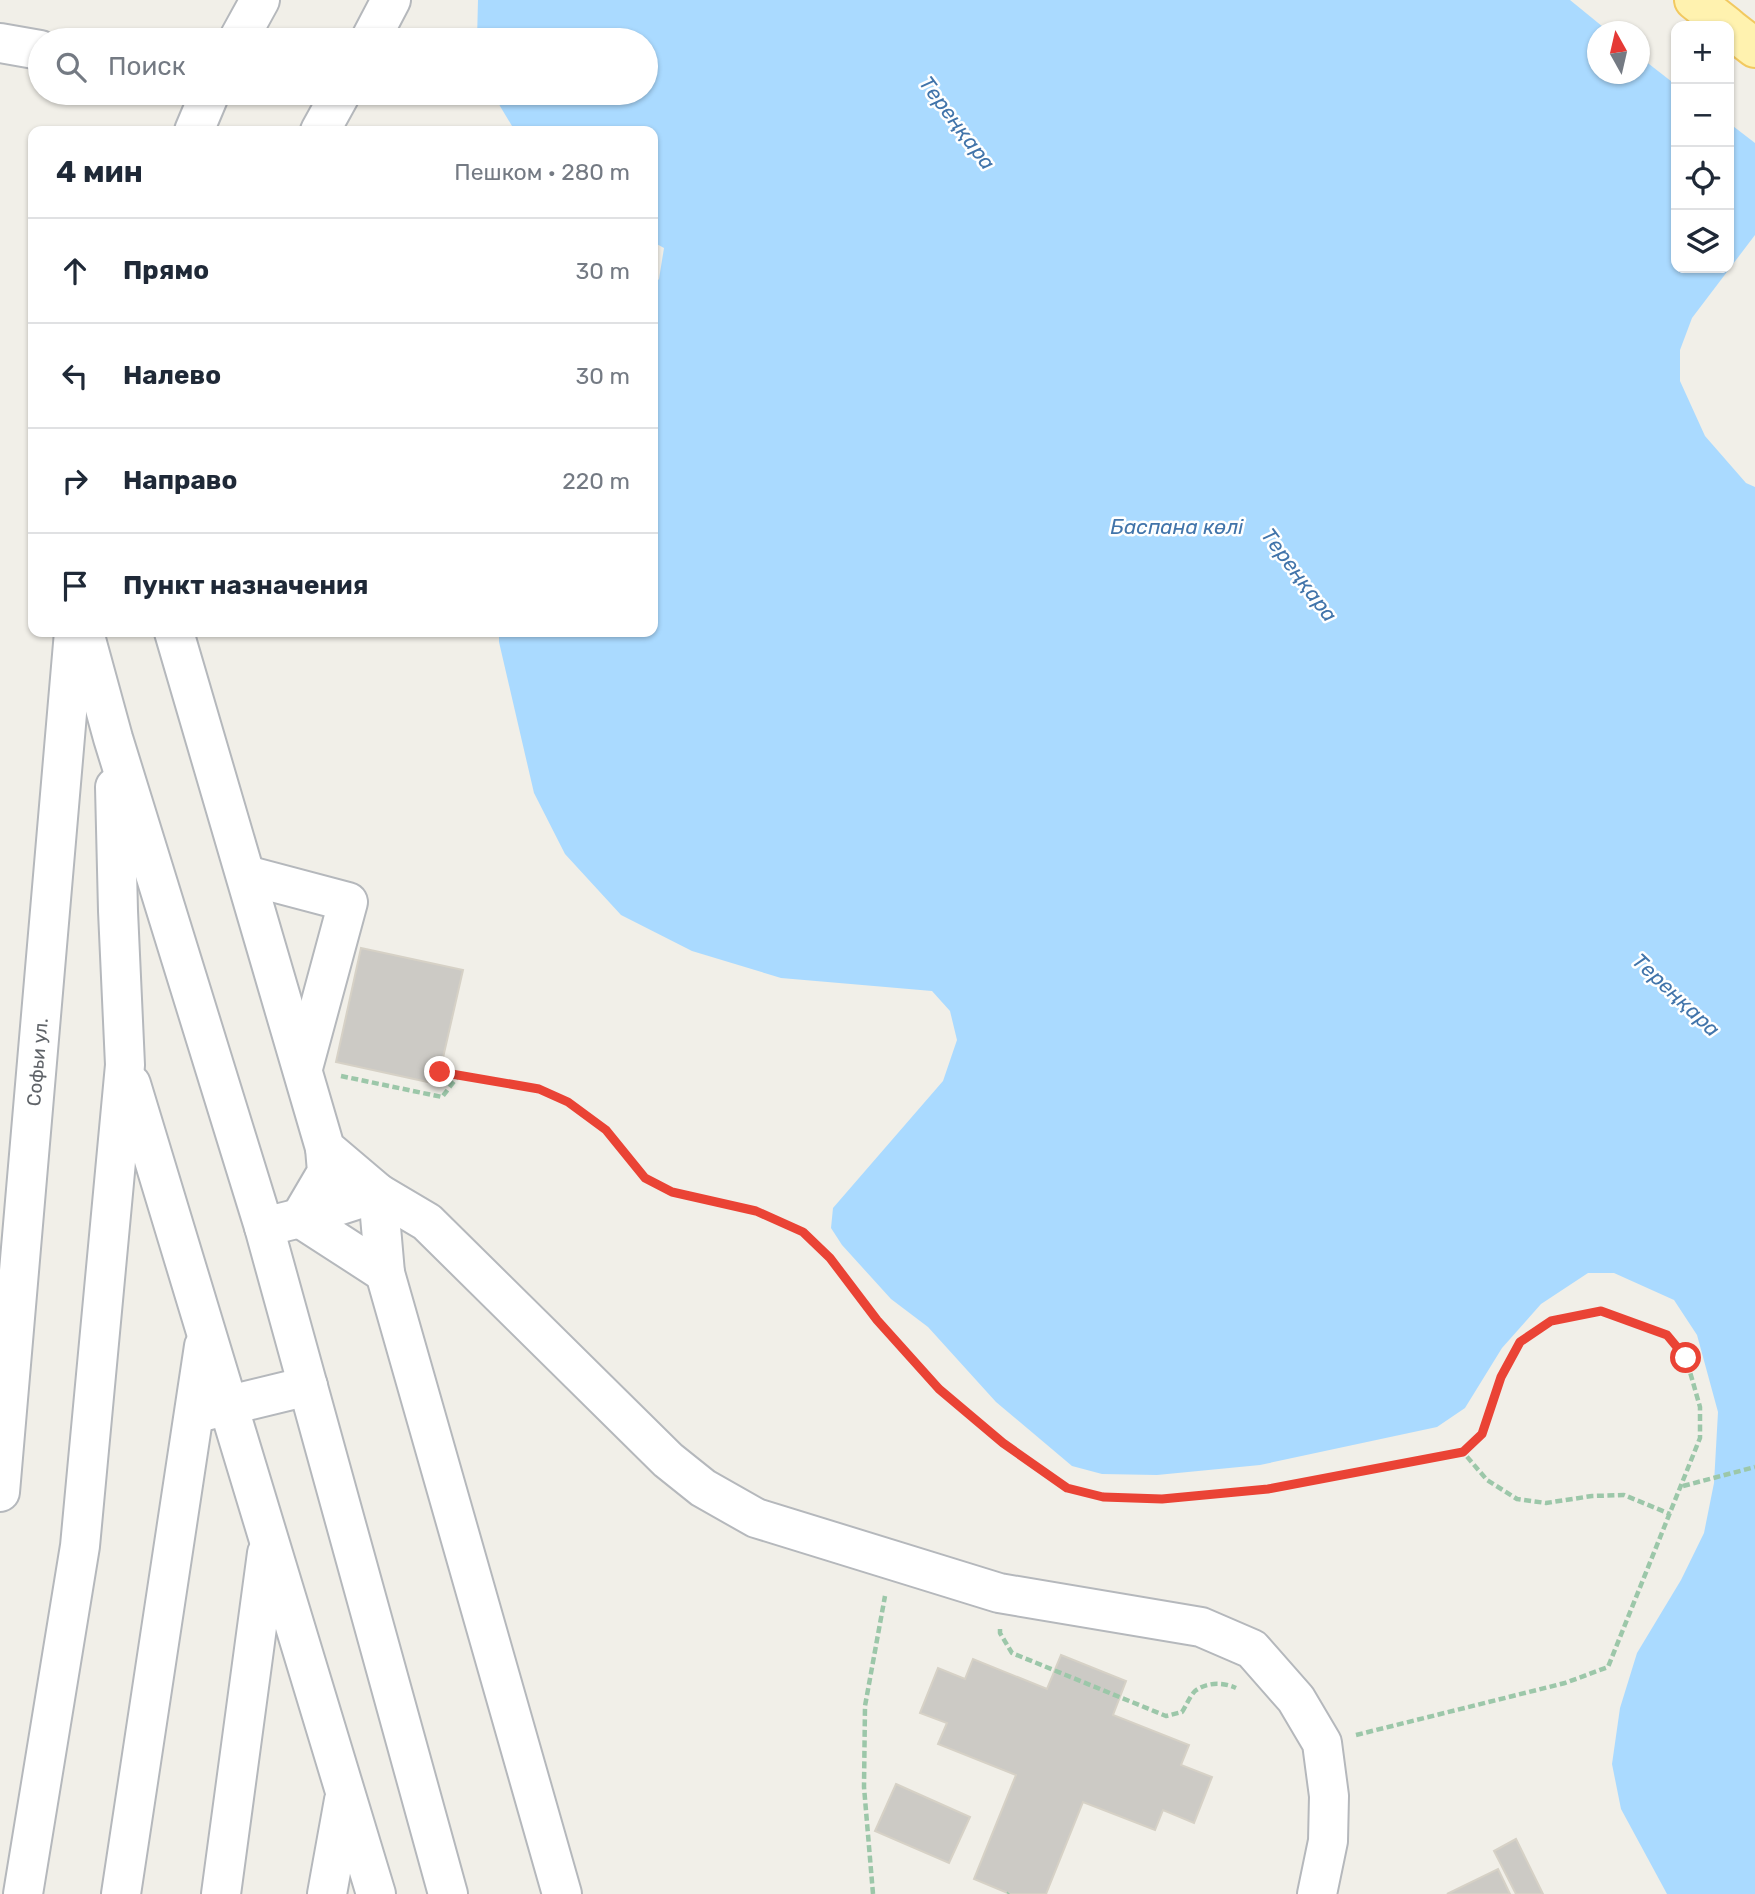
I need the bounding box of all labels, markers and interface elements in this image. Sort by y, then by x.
north arrow [1587,21,1650,84]
map controls [1671,21,1734,273]
button: + [1671,21,1734,84]
search box [28,28,658,105]
icon: search [52,48,90,86]
text: Поиск [108,51,186,82]
water label: Тереңқара [914,71,1001,174]
button: − [1671,84,1734,147]
button: locate [1671,147,1734,210]
text: 4 мин [56,154,143,190]
text: Пешком · 280 m [454,158,630,186]
button: layers [1671,210,1734,273]
icon: ahead [56,252,94,290]
text: Прямо [123,255,209,286]
text: 30 m [575,257,630,285]
icon: left [56,357,94,395]
text: Налево [123,360,221,391]
text: 30 m [575,362,630,390]
icon: right [56,462,94,500]
text: Направо [123,465,237,496]
text: 220 m [562,467,630,495]
water label: Баспана көлі [1111,514,1244,539]
water label: Тереңқара [1256,523,1343,626]
icon: arrive [56,567,94,605]
text: Пункт назначения [123,570,368,601]
water label: Тереңқара [1627,948,1725,1041]
street label: Софьи ул. [22,1017,53,1107]
route end [424,1056,455,1087]
route start [1670,1342,1701,1373]

